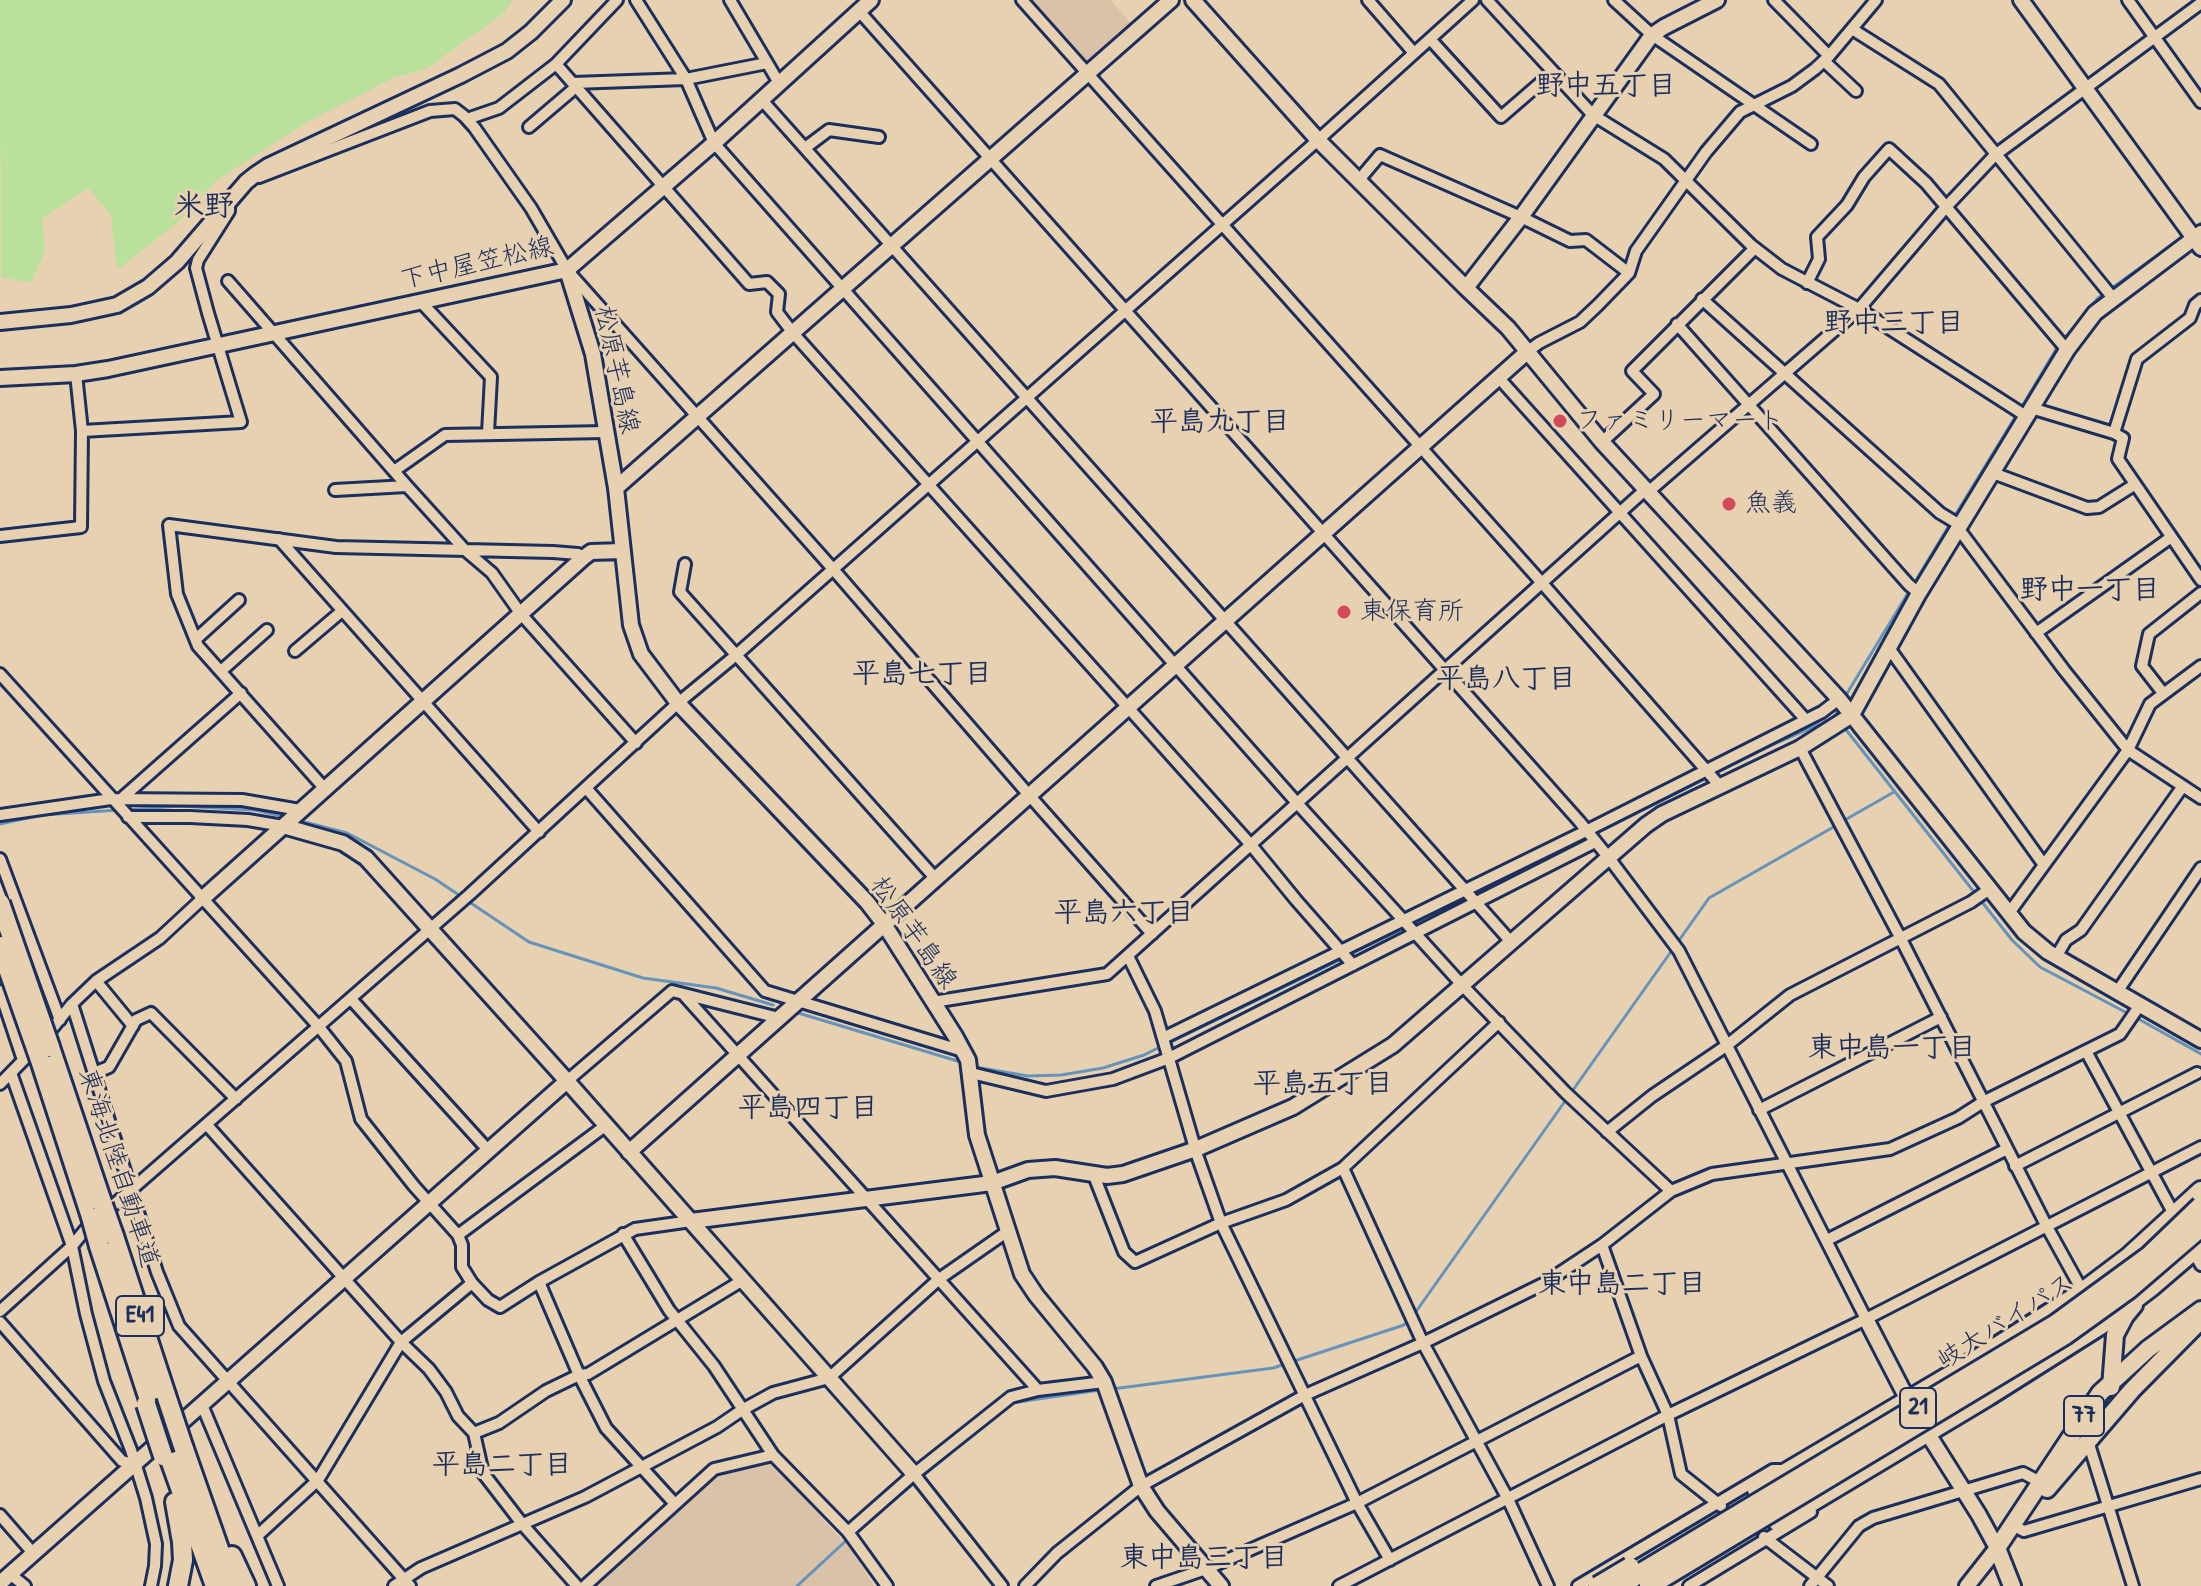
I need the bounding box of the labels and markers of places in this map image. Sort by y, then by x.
place label: ファミリーマート [1576,405,1784,437]
marker: ファミリーマート [1551,412,1569,430]
place label: 魚義 [1745,488,1797,520]
marker: 魚義 [1720,495,1738,513]
place label: 東保育所 [1360,596,1464,628]
marker: 東保育所 [1335,603,1353,621]

